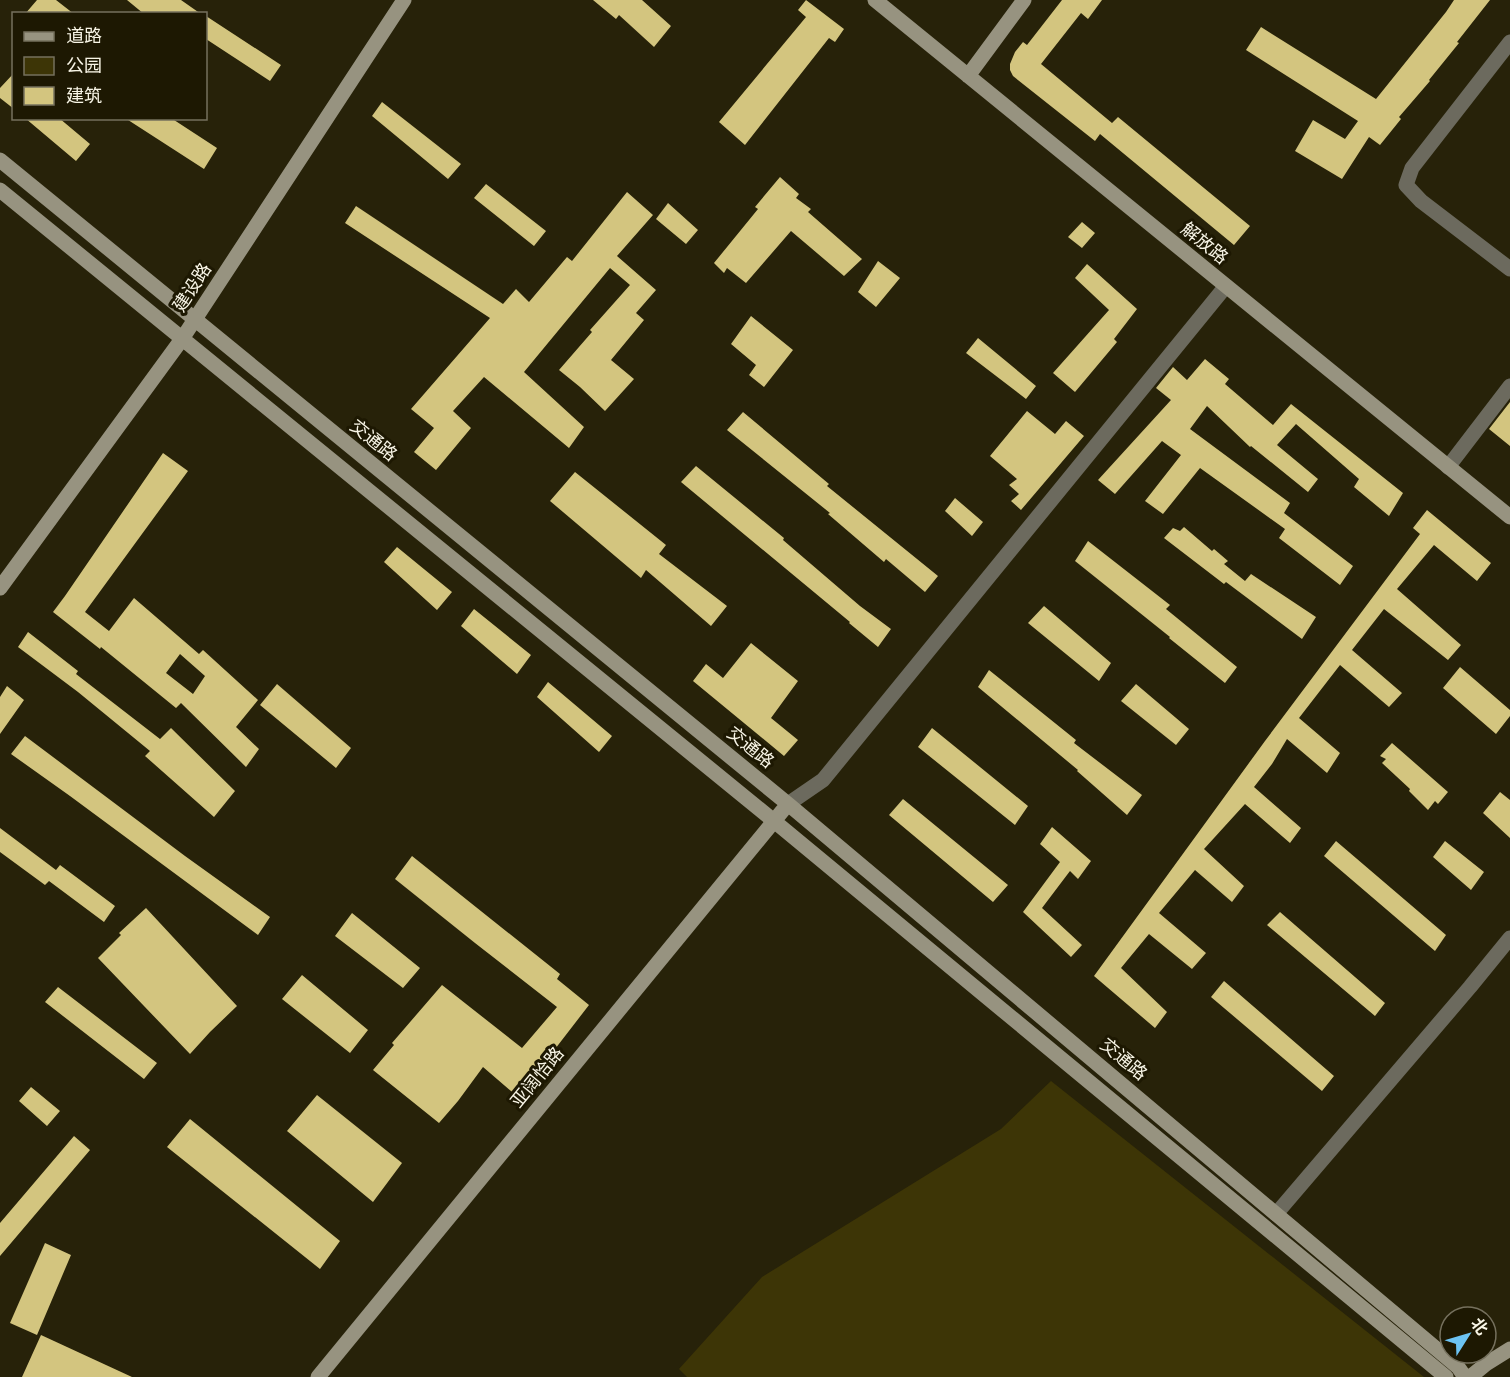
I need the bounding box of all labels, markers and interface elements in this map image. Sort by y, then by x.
legend [12,12,207,120]
text: 道路 [66,26,102,46]
text: 公园 [66,57,102,76]
text: 建筑 [66,86,102,106]
street label: 解放路 [1177,218,1232,268]
street label: 建设路 [169,259,215,316]
street label: 交通路 [346,415,401,465]
street label: 交通路 [723,722,778,772]
street label: 交通路 [1097,1034,1151,1084]
street label: 亚阔恰路 [507,1043,568,1112]
north arrow [1438,1305,1498,1365]
text: 北 [1468,1315,1491,1338]

